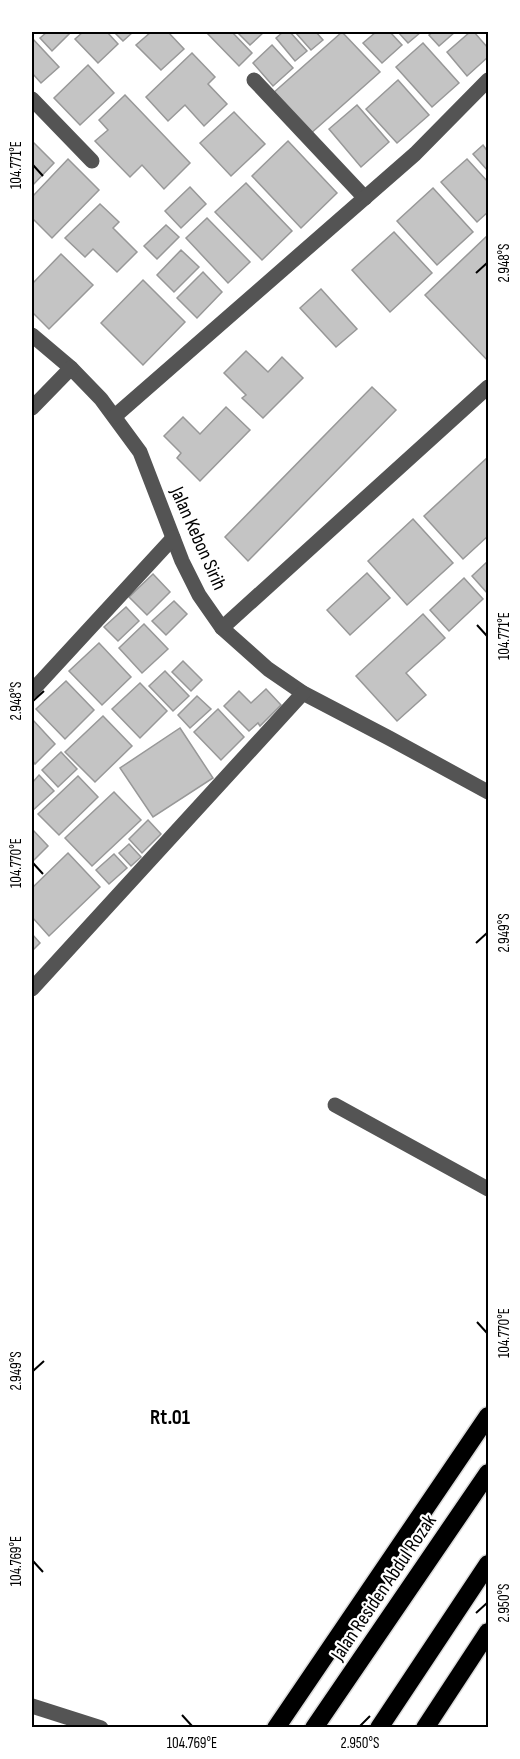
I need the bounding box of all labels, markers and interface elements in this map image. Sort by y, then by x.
text: 104.771°E [7,141,26,189]
text: 2.948°S [495,244,514,282]
street label: Jalan Kebon Sirih [164,482,231,594]
text: 104.771°E [495,612,514,660]
text: 2.948°S [7,682,26,720]
text: 104.770°E [7,838,26,888]
text: 2.949°S [495,913,514,953]
text: 104.770°E [495,1308,514,1358]
text: 2.949°S [7,1351,26,1391]
district label: Rt.01 [150,1405,190,1430]
street label: Jalan Residen Abdul Rozak [325,1510,442,1666]
text: 104.769°E [7,1536,26,1586]
text: 2.950°S [495,1584,514,1622]
text: 104.769°E [167,1734,217,1753]
text: 2.950°S [341,1734,379,1753]

